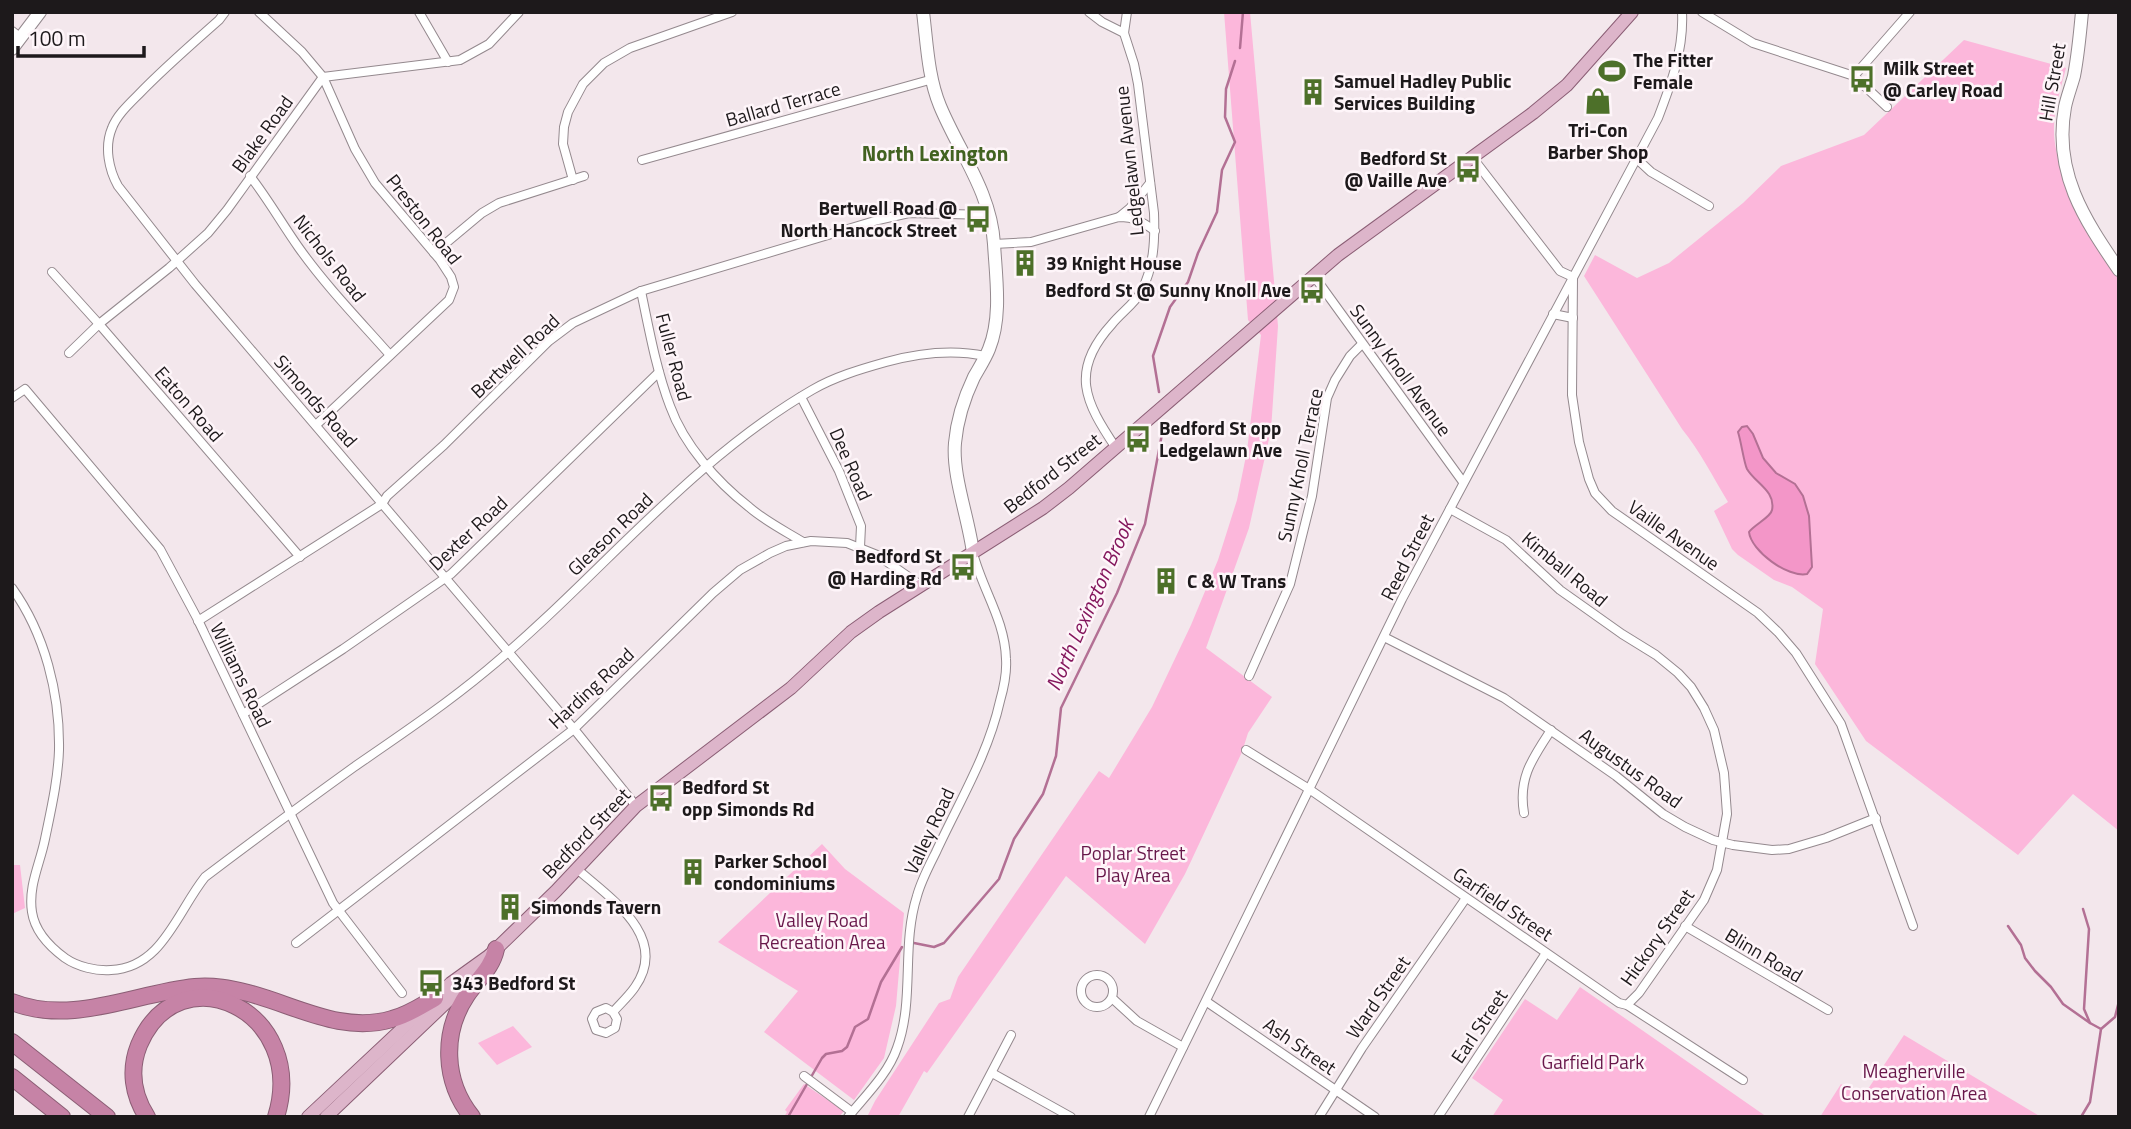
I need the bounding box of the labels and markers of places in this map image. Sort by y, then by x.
place label: The Fitter Female [1633,45,1713,96]
place label: Milk Street @ Carley Road [1883,53,2003,104]
sports icon: The Fitter Female [1597,56,1627,86]
bus stop icon: Milk Street @ Carley Road [1847,64,1877,94]
place label: Samuel Hadley Public Services Building [1334,66,1511,117]
building icon: Samuel Hadley Public Services Building [1298,77,1328,107]
shop icon: Tri-Con Barber Shop [1583,86,1613,116]
place label: Tri-Con Barber Shop [1548,115,1648,166]
place label: Bedford St @ Vaille Ave [1344,143,1447,194]
bus stop icon: Bedford St @ Vaille Ave [1453,154,1483,184]
place label: Bertwell Road @ North Hancock Street [781,193,957,244]
bus stop icon: Bertwell Road @ North Hancock Street [963,204,993,234]
building icon: 39 Knight House [1010,248,1040,278]
place label: 39 Knight House [1046,248,1182,277]
place label: Bedford St @ Sunny Knoll Ave [1045,275,1291,304]
bus stop icon: Bedford St @ Sunny Knoll Ave [1297,275,1327,305]
place label: Bedford St opp Ledgelawn Ave [1159,413,1283,464]
bus stop icon: Bedford St opp Ledgelawn Ave [1123,424,1153,454]
place label: Bedford St @ Harding Rd [827,541,942,592]
bus stop icon: Bedford St @ Harding Rd [948,552,978,582]
building icon: C & W Trans [1151,566,1181,596]
place label: C & W Trans [1187,566,1286,595]
place label: Bedford St opp Simonds Rd [682,772,814,823]
bus stop icon: Bedford St opp Simonds Rd [646,783,676,813]
place label: Parker School condominiums [714,846,835,897]
building icon: Parker School condominiums [678,857,708,887]
building icon: Simonds Tavern [495,892,525,922]
place label: Simonds Tavern [531,892,661,921]
bus stop icon: 343 Bedford St [416,968,446,998]
place label: 343 Bedford St [452,968,576,997]

